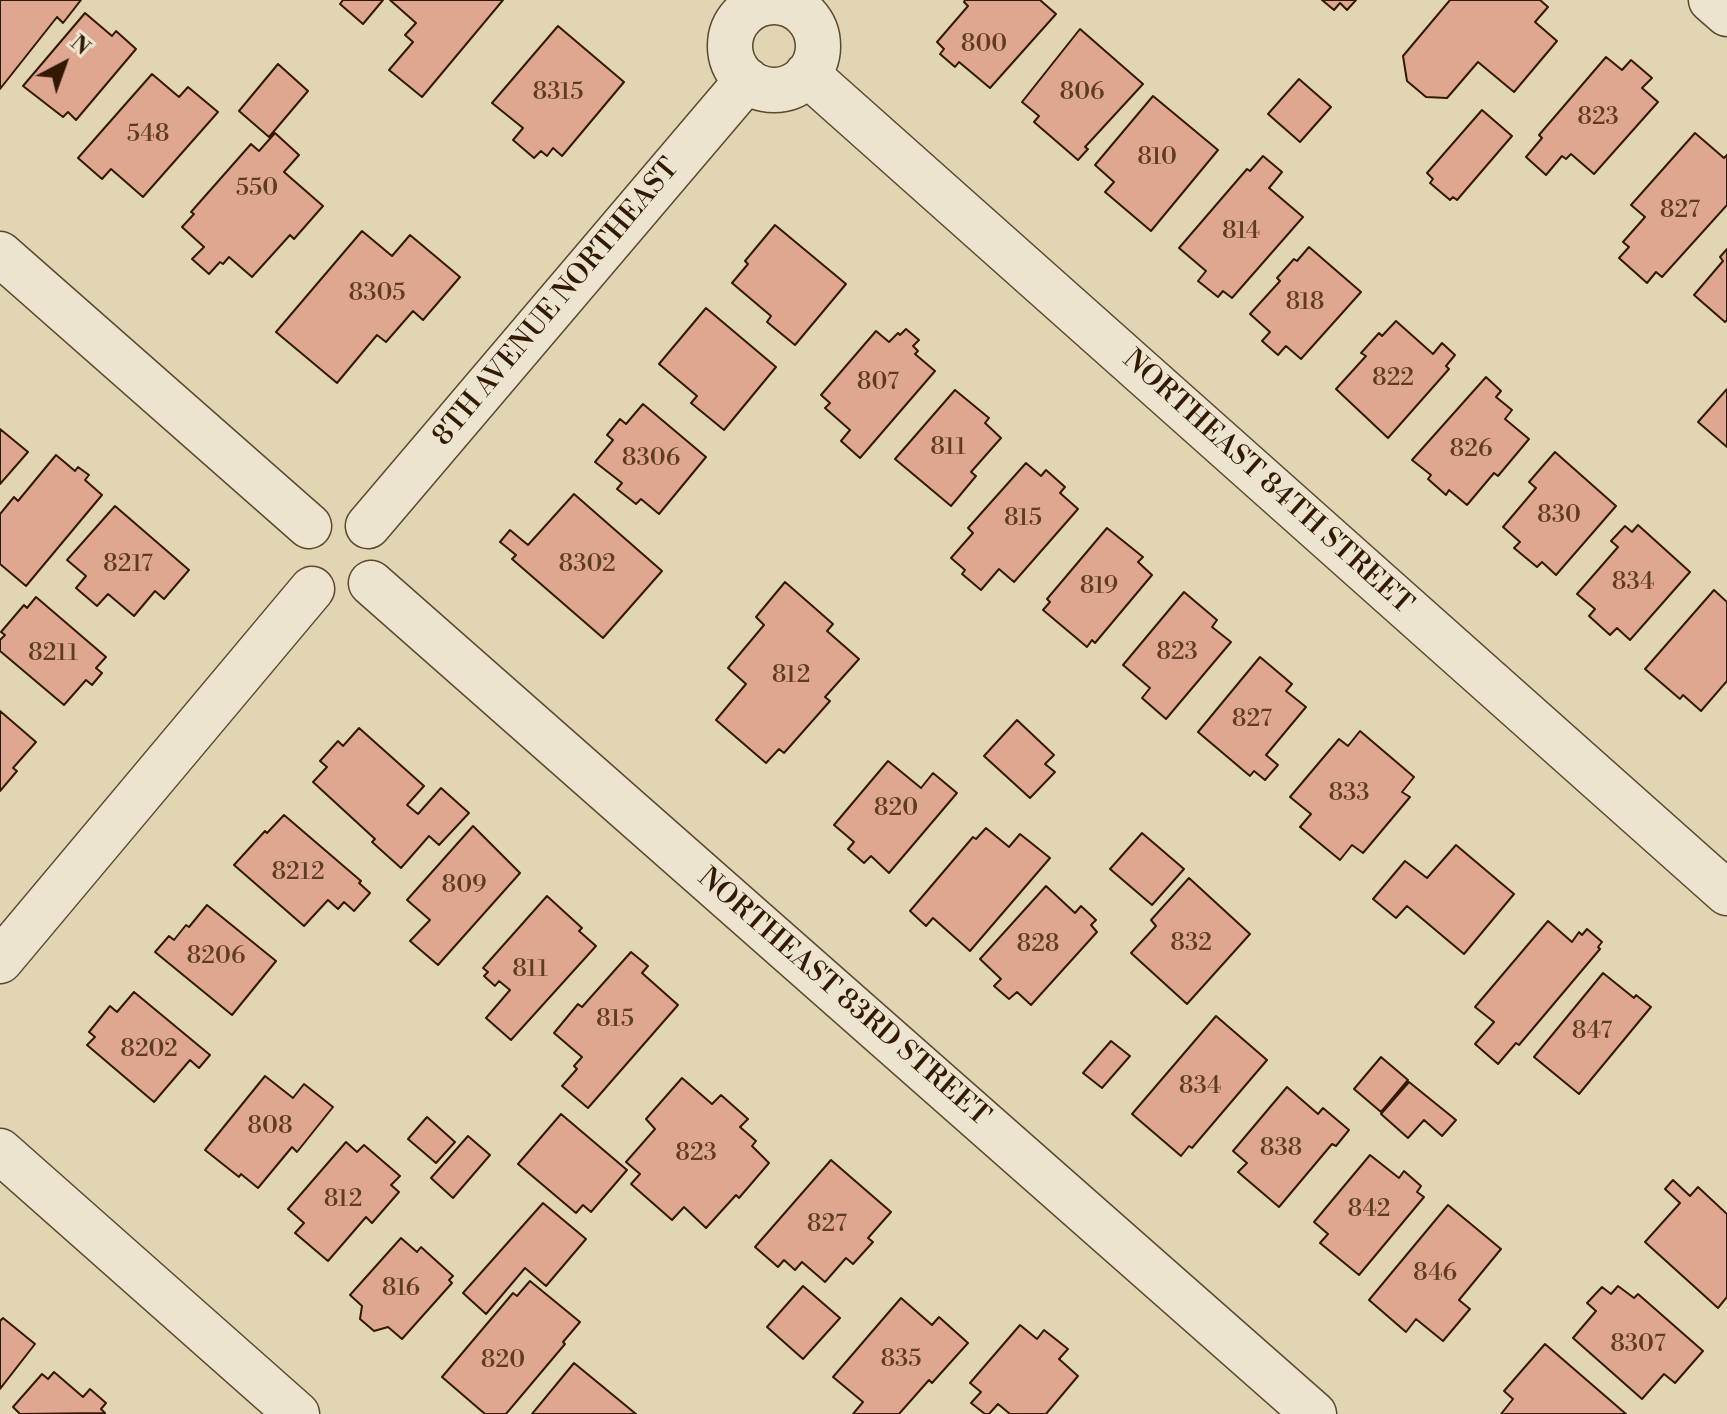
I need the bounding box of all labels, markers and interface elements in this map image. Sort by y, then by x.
north arrow [24,24,104,104]
text: N [65,30,95,61]
house number: 800 [961,31,1007,59]
house number: 8315 [533,79,583,107]
house number: 806 [1059,79,1105,107]
house number: 823 [1577,104,1619,132]
house number: 548 [127,121,169,149]
house number: 810 [1137,144,1177,172]
street label: 8TH AVENUE NORTHEAST [427,152,687,454]
house number: 550 [236,175,278,203]
house number: 827 [1660,197,1700,225]
house number: 814 [1222,218,1260,246]
house number: 8305 [348,280,406,308]
house number: 818 [1286,289,1324,317]
street label: NORTHEAST 84TH STREET [1115,344,1419,622]
house number: 822 [1372,365,1414,393]
house number: 807 [857,369,899,397]
house number: 811 [930,434,966,462]
house number: 826 [1450,436,1492,464]
house number: 8306 [622,445,680,473]
house number: 830 [1537,502,1581,530]
house number: 815 [1004,505,1042,533]
house number: 8217 [103,551,153,579]
house number: 8302 [558,551,616,579]
house number: 834 [1612,569,1654,597]
house number: 819 [1080,573,1118,601]
house number: 823 [1156,639,1198,667]
house number: 8211 [28,640,78,668]
house number: 812 [772,662,810,690]
house number: 827 [1232,706,1272,734]
house number: 833 [1328,780,1370,808]
house number: 820 [874,795,918,823]
house number: 8212 [271,859,325,887]
street label: NORTHEAST 83RD STREET [690,862,996,1134]
house number: 809 [441,872,487,900]
house number: 832 [1170,930,1212,958]
house number: 828 [1016,931,1060,959]
house number: 8206 [187,943,245,971]
house number: 811 [512,956,548,984]
house number: 815 [596,1006,634,1034]
house number: 847 [1572,1018,1612,1046]
house number: 8202 [120,1036,178,1064]
house number: 834 [1179,1073,1221,1101]
house number: 808 [247,1113,293,1141]
house number: 838 [1260,1135,1302,1163]
house number: 823 [675,1140,717,1168]
house number: 812 [324,1186,362,1214]
house number: 842 [1347,1196,1391,1224]
house number: 827 [807,1211,847,1239]
house number: 846 [1413,1260,1457,1288]
house number: 816 [382,1275,420,1303]
house number: 8307 [1610,1331,1666,1359]
house number: 835 [880,1346,922,1374]
house number: 820 [481,1347,525,1375]

